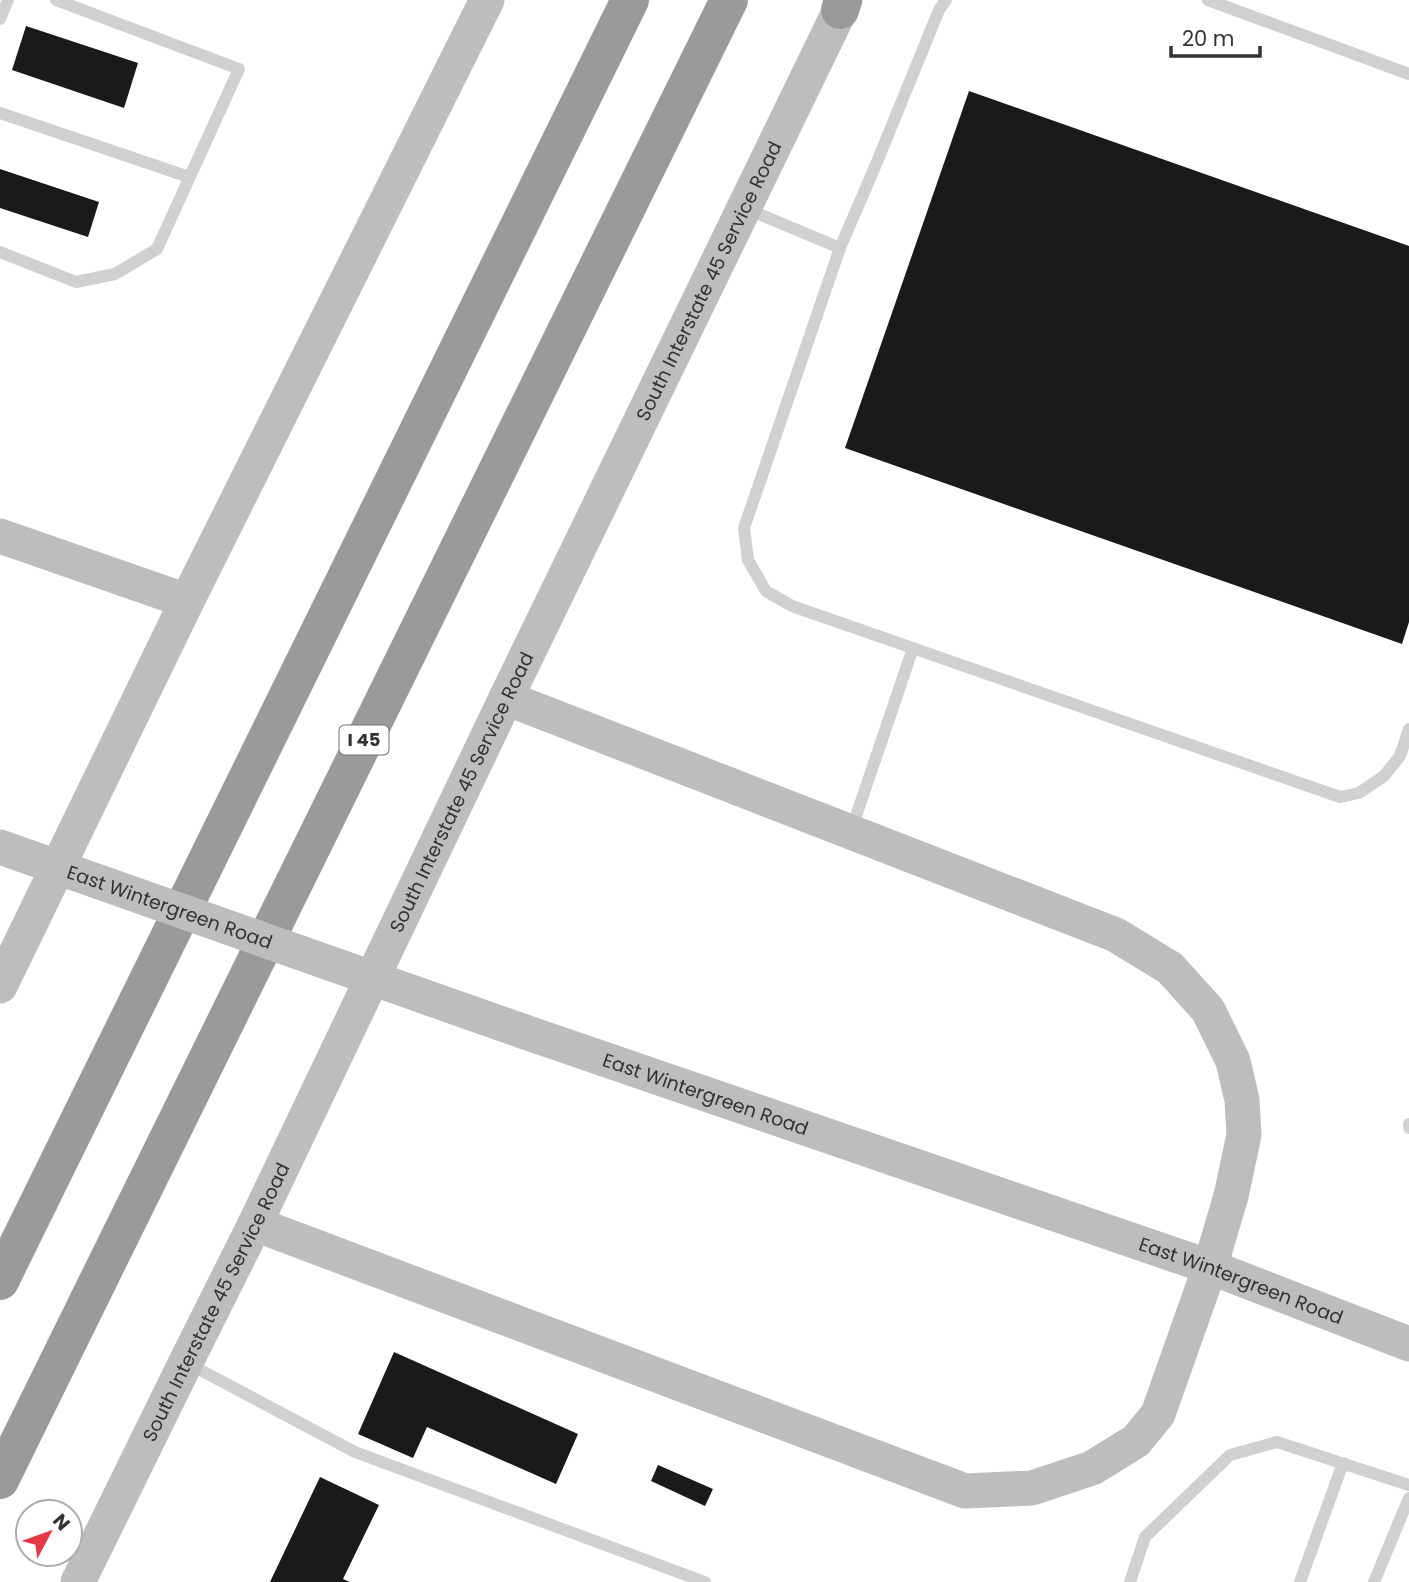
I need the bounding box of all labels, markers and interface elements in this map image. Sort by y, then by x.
scale bar [1171,14,1260,58]
text: 20 m [1182,24,1235,53]
street label: South Interstate 45 Service Road [630,137,789,425]
street label: South Interstate 45 Service Road [383,647,540,937]
road number: I 45 [340,726,388,754]
street label: East Wintergreen Road [63,859,276,956]
street label: East Wintergreen Road [599,1047,812,1142]
street label: South Interstate 45 Service Road [136,1158,296,1446]
street label: East Wintergreen Road [1135,1231,1347,1331]
north arrow [14,1498,84,1568]
text: N [47,1508,76,1536]

